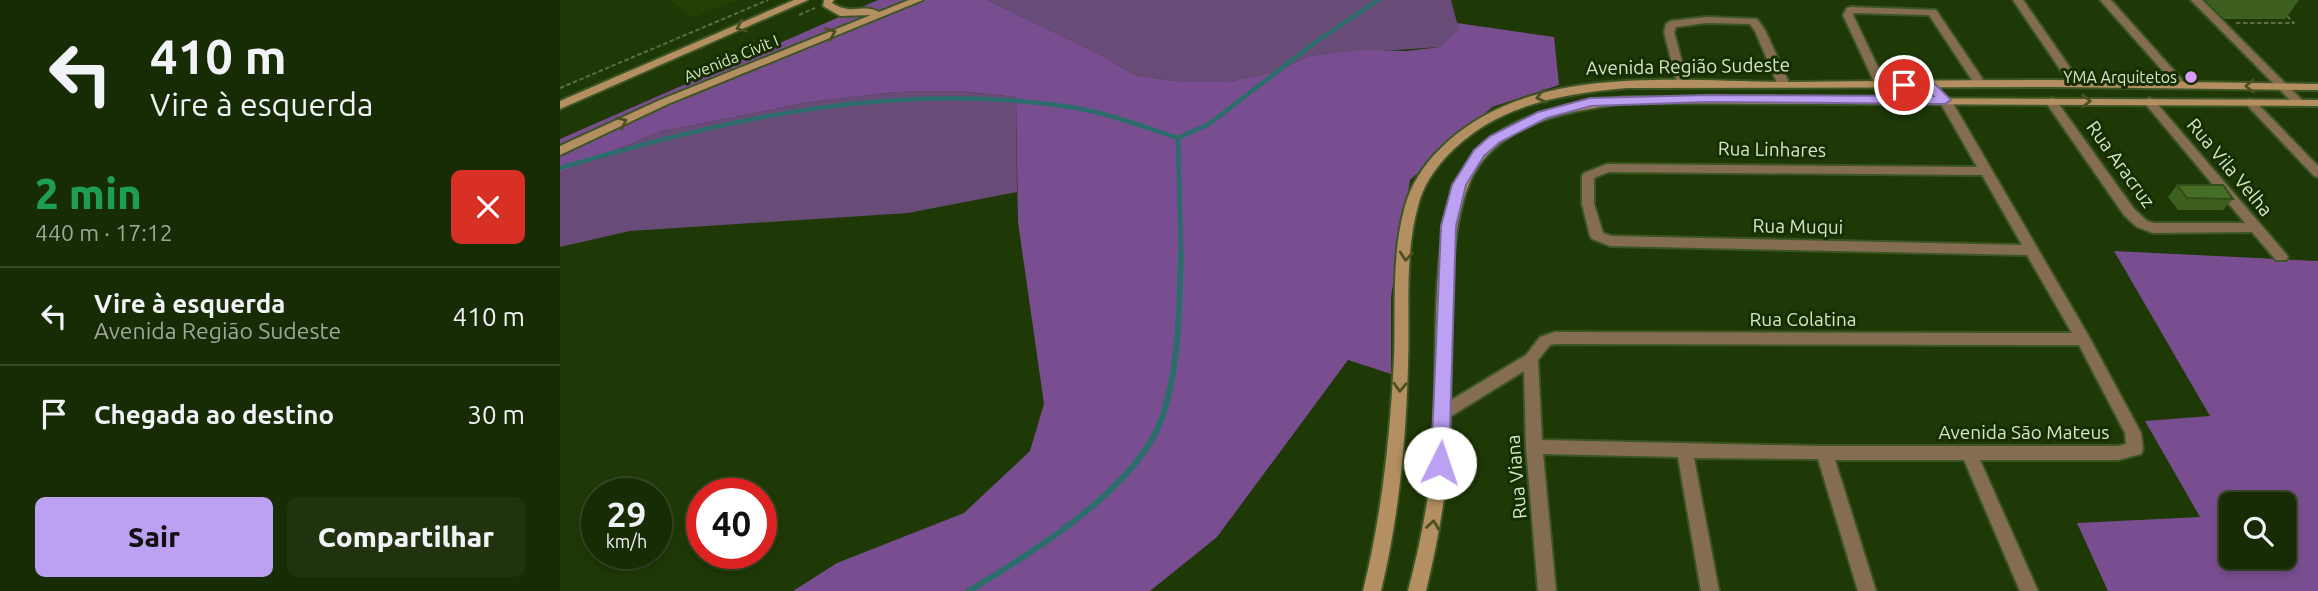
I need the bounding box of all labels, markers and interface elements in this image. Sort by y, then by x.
one-way arrow [736,19,748,33]
icon: left [35,28,126,119]
text: 410 m [150,28,287,83]
one-way arrow [825,28,837,42]
street label: Avenida Civit I [681,31,781,85]
street label: Avenida Região Sudeste [1586,53,1790,79]
pin [1874,55,1934,115]
icon: arrive [1885,66,1923,104]
place label: YMA Arquitetos [2063,68,2177,86]
marker: YMA Arquitetos [2183,69,2199,85]
one-way arrow [2244,78,2255,94]
text: Vire à esquerda [150,86,373,122]
one-way arrow [1535,89,1547,103]
one-way arrow [2081,93,2091,109]
street label: Rua Vila Velha [2183,114,2277,220]
one-way arrow [615,116,627,130]
street label: Rua Aracruz [2082,116,2160,212]
street label: Rua Linhares [1718,137,1826,161]
text: 2 min [35,170,142,217]
button: close [451,170,525,244]
street label: Rua Muqui [1752,214,1844,238]
text: 440 m · 17:12 [35,220,173,245]
one-way arrow [1399,251,1414,262]
text: Vire à esquerda [94,289,285,318]
icon: left [35,297,73,335]
text: 410 m [453,302,525,331]
street label: Rua Colatina [1749,308,1857,330]
text: Avenida Região Sudeste [94,318,341,343]
one-way arrow [1393,382,1408,393]
icon: arrive [35,395,73,433]
text: Chegada ao destino [94,400,334,429]
text: 30 m [467,400,525,429]
street label: Avenida São Mateus [1938,421,2110,443]
position arrow [1403,426,1477,500]
street label: Rua Viana [1501,434,1531,520]
speed limit sign: 40 [686,478,777,569]
map controls [2219,492,2296,569]
button: search [2219,492,2296,569]
text: 29 [607,494,646,534]
button: Sair [35,497,273,577]
button: Compartilhar [287,497,525,577]
one-way arrow [1425,519,1440,531]
text: km/h [606,531,647,551]

